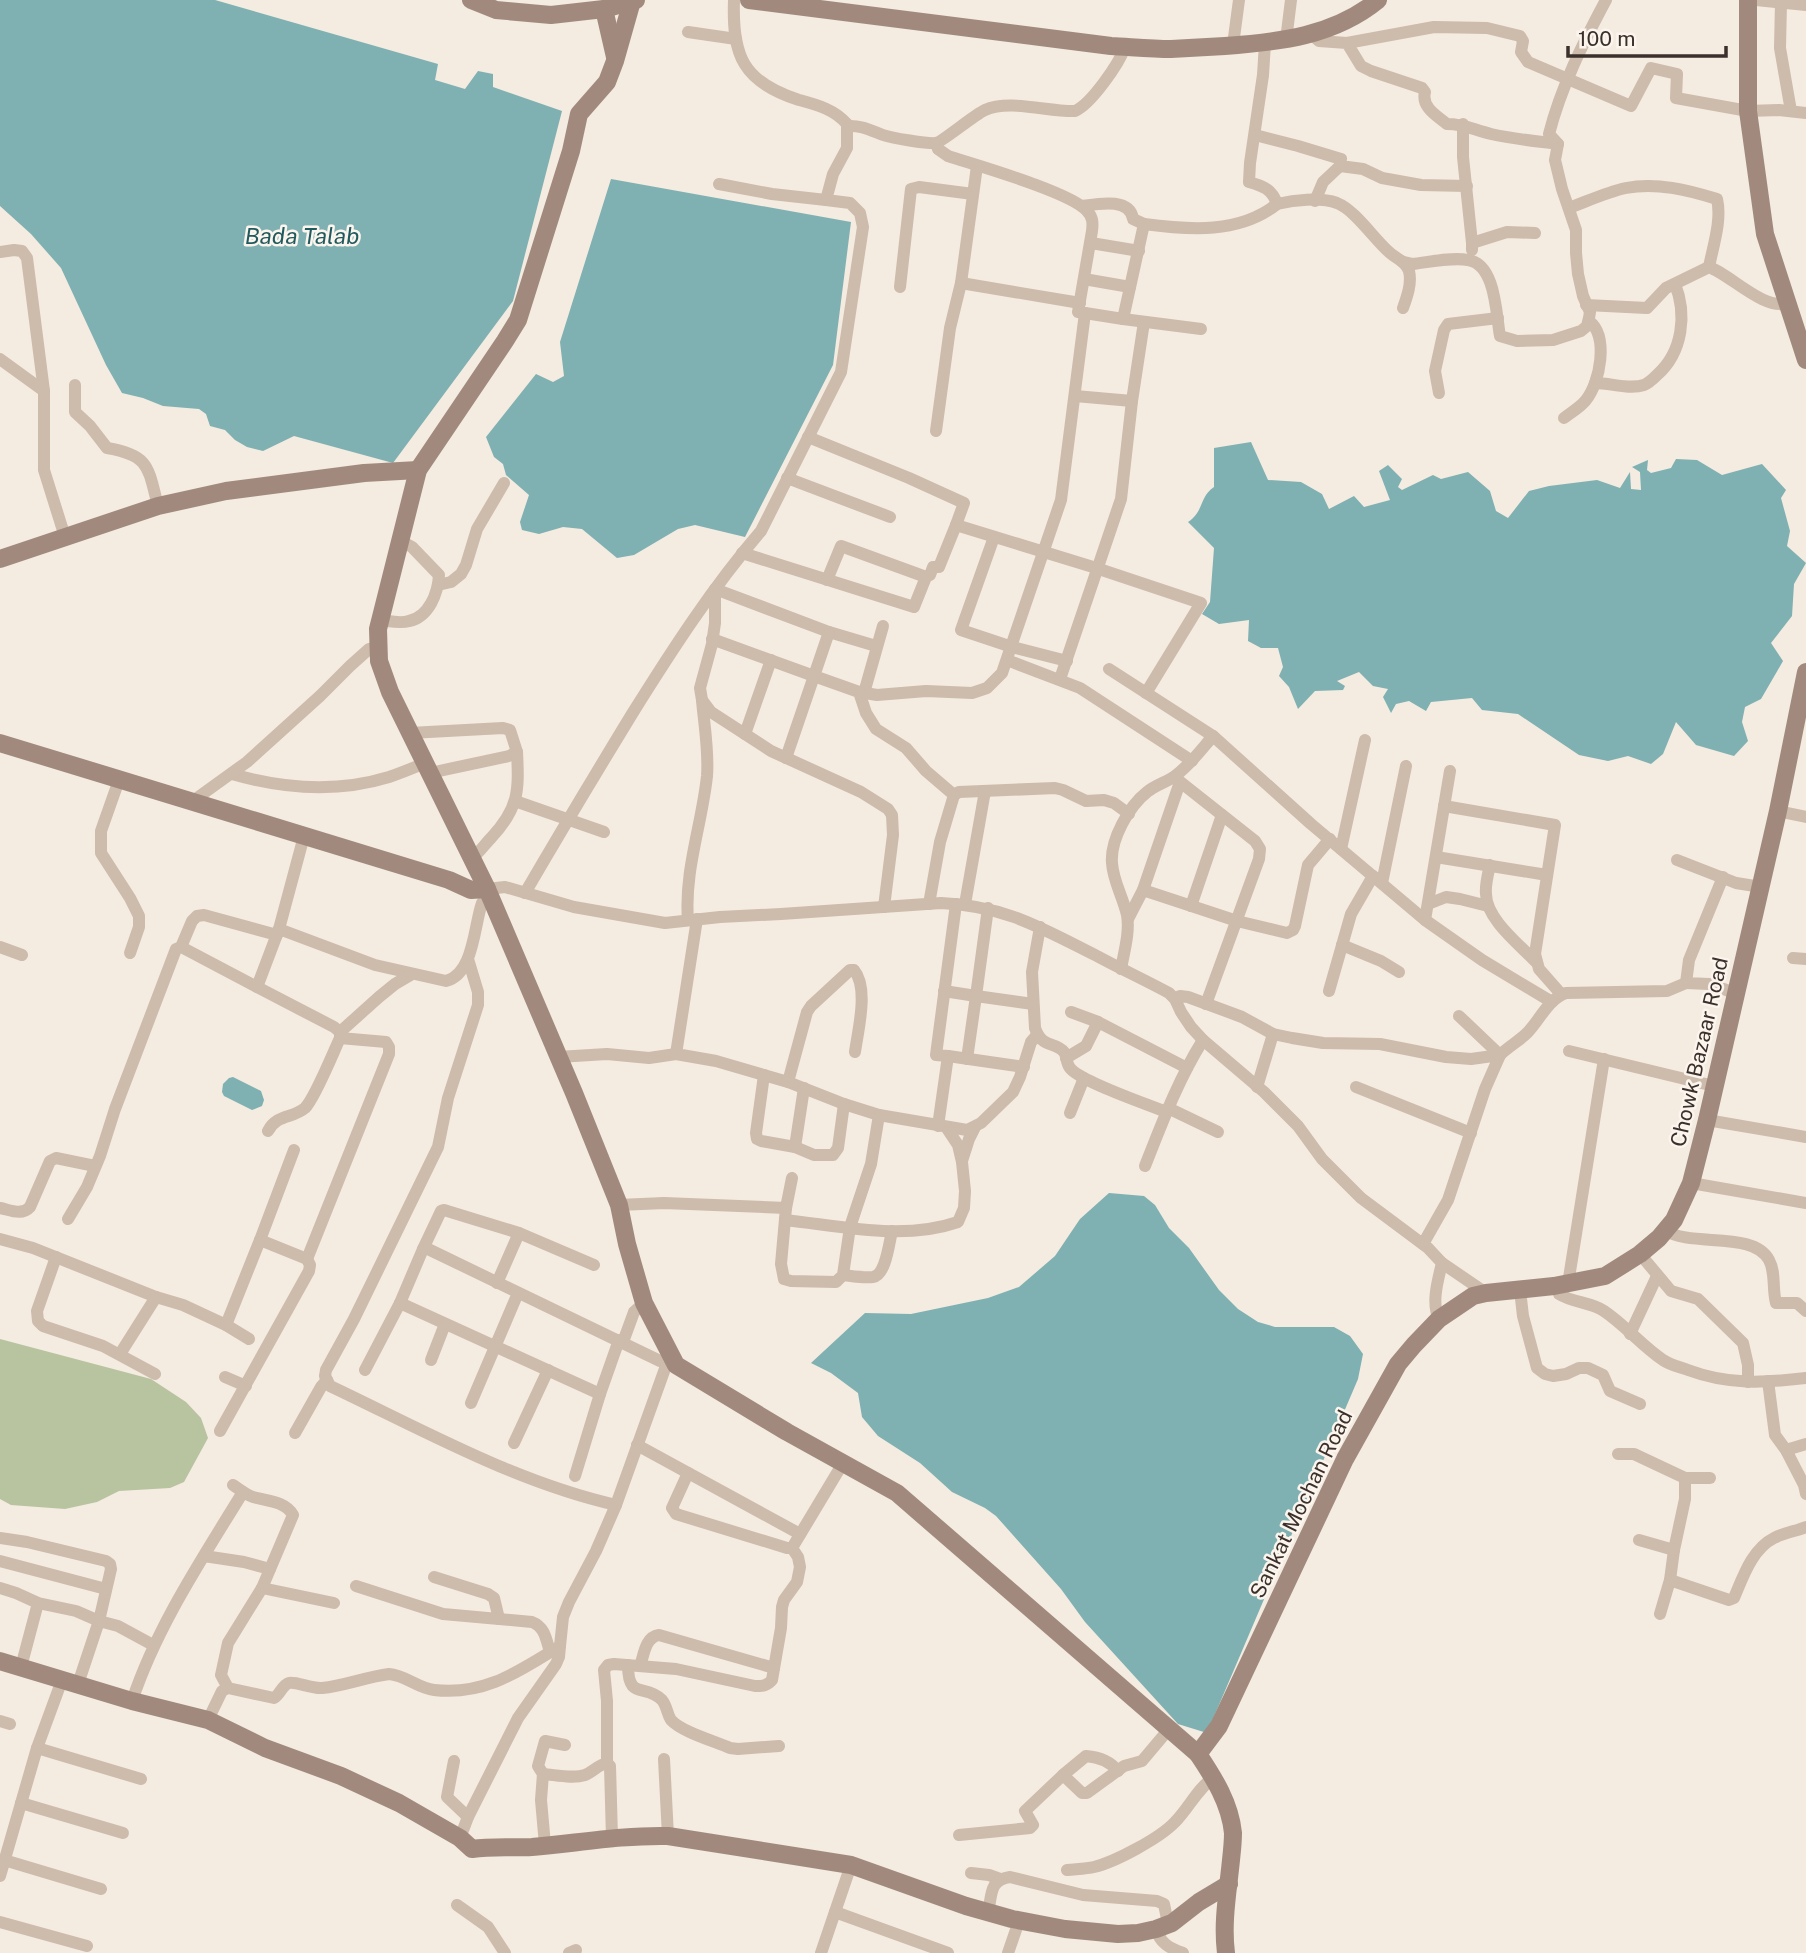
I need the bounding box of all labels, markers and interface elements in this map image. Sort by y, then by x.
scale bar [1568,14,1726,58]
text: 100 m [1578,26,1635,51]
water label: Bada Talab [245,222,359,249]
street label: Chowk Bazaar Road [1665,955,1733,1149]
street label: Sankat Mochan Road [1245,1406,1357,1602]

